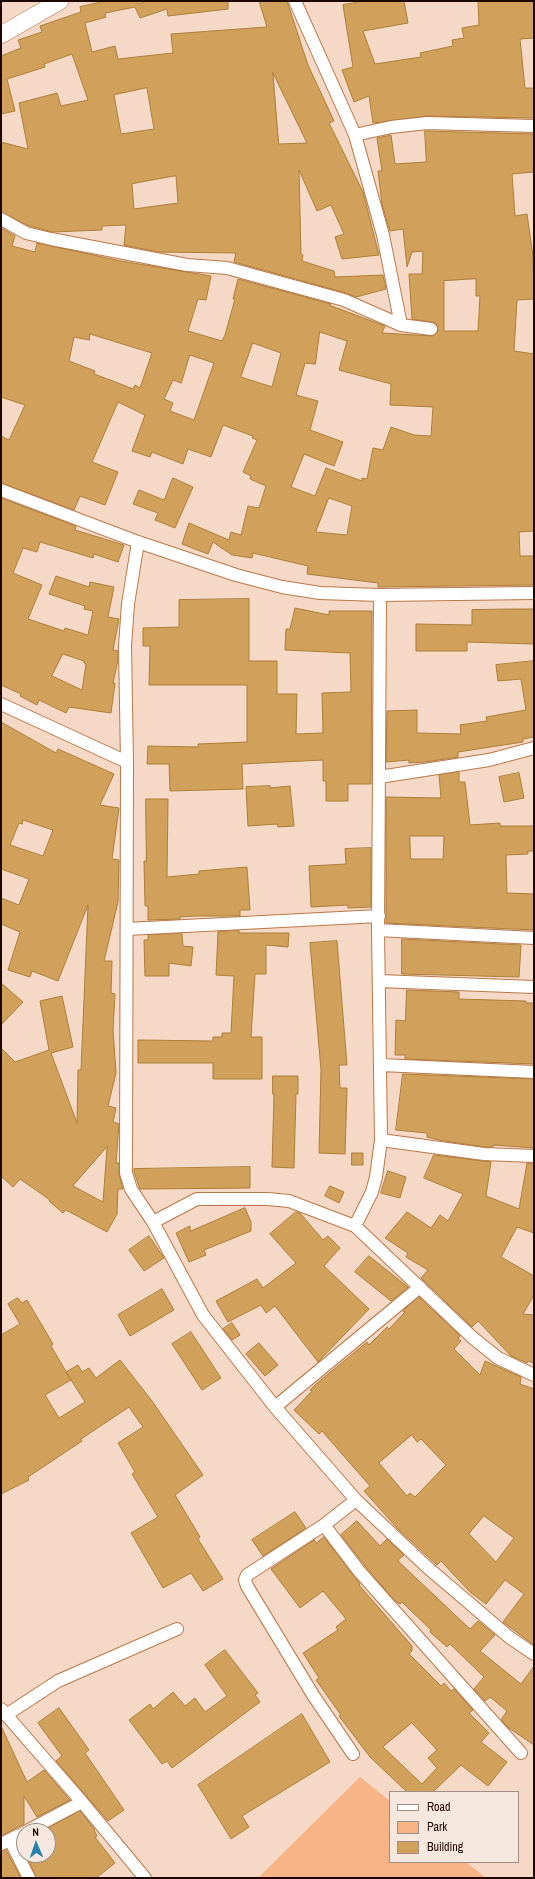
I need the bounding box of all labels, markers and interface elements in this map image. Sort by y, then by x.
legend [389,1791,519,1863]
text: Road [427,1799,451,1815]
text: Park [427,1819,447,1835]
north arrow [16,1823,56,1863]
text: N [32,1825,39,1839]
text: Building [427,1839,463,1855]

